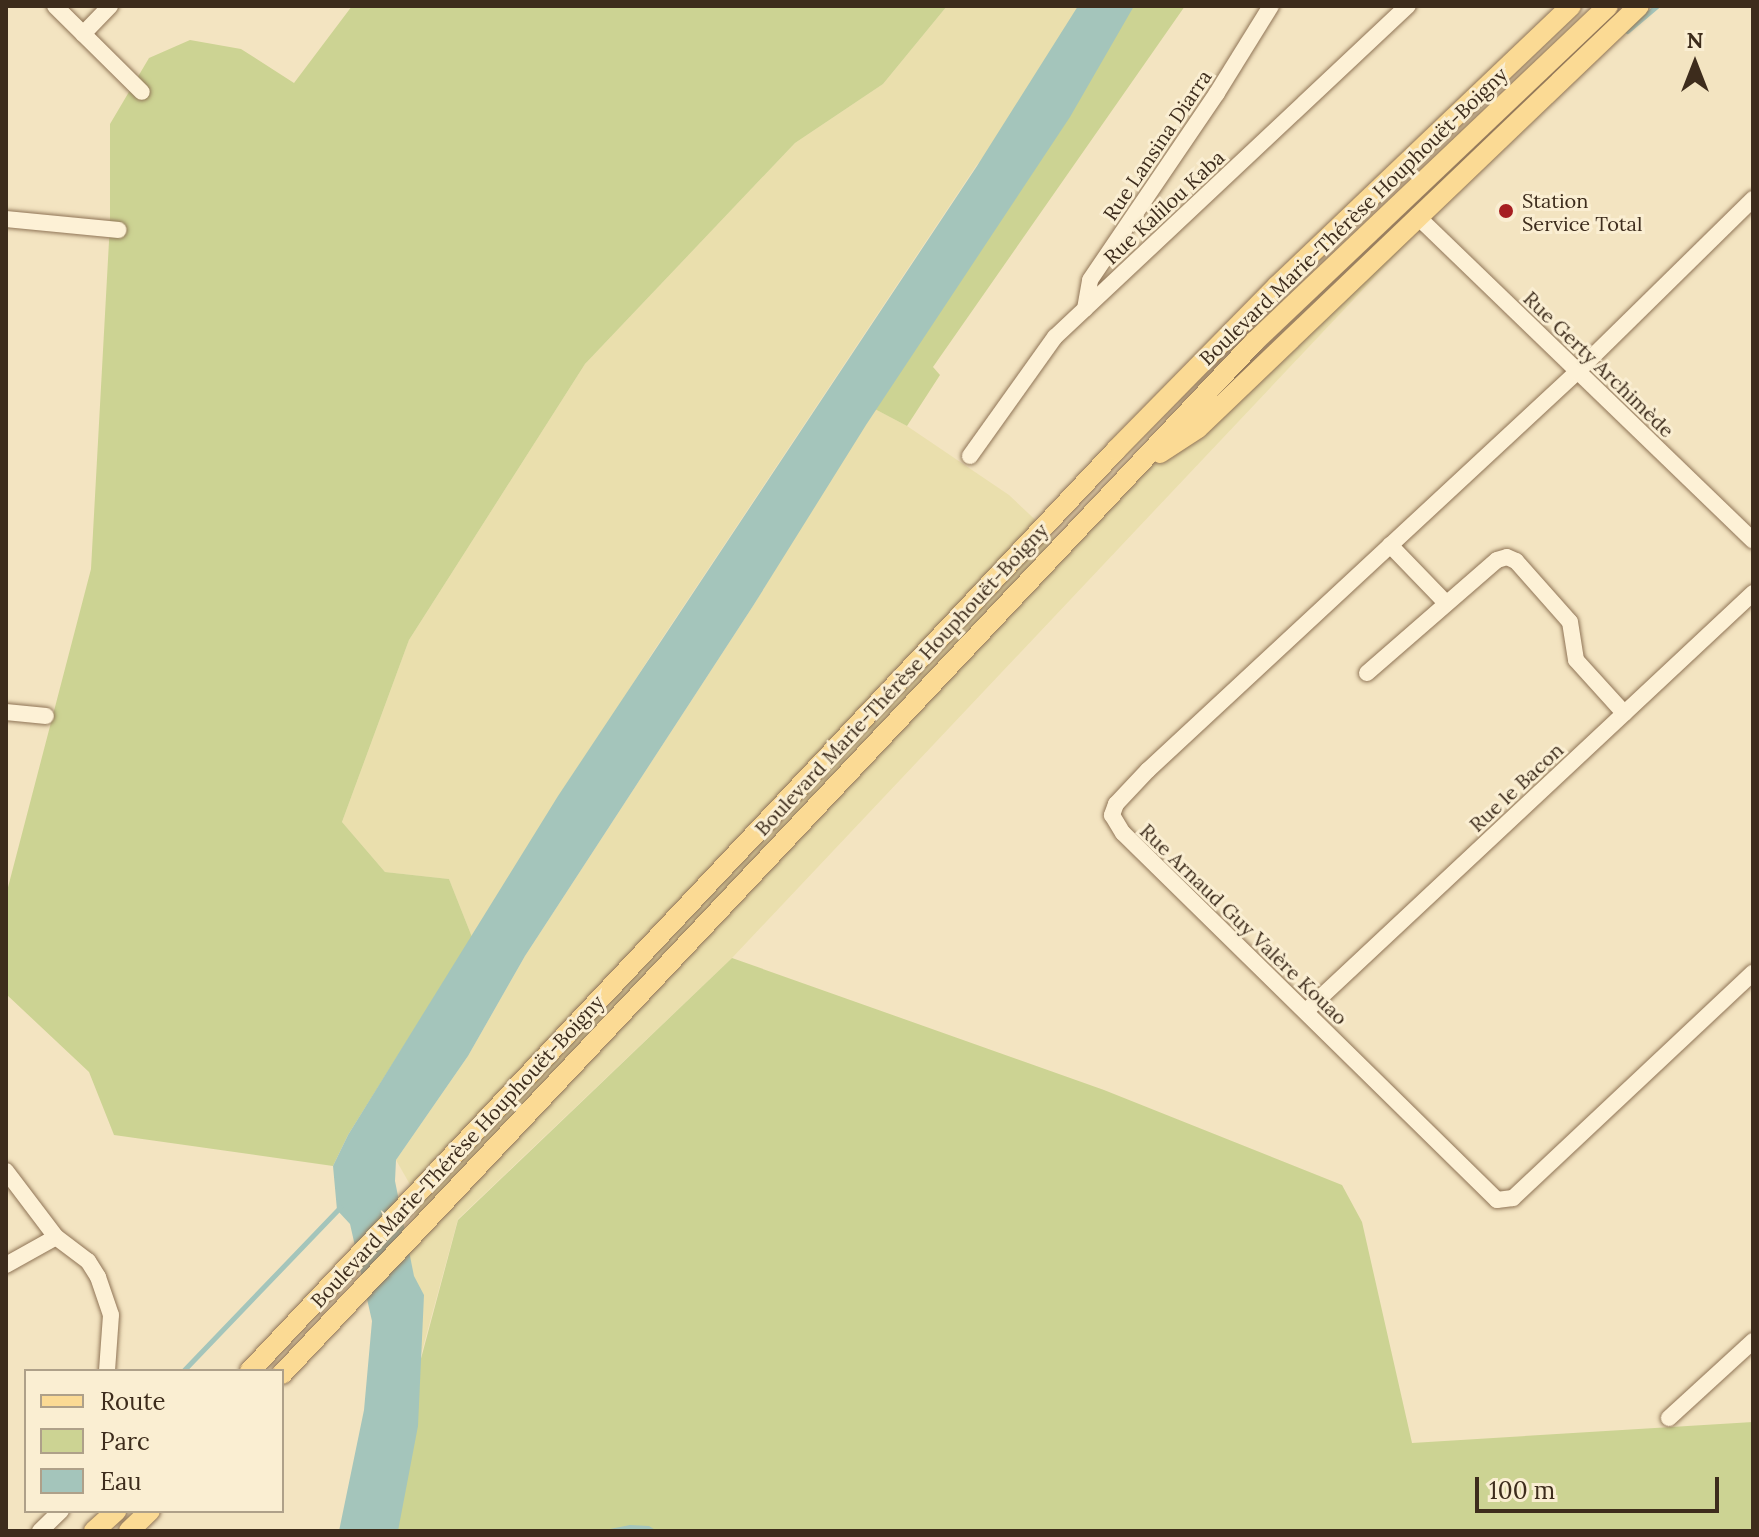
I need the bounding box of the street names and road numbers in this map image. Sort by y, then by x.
street label: Boulevard Marie-Thérèse Houphouët-Boigny [1194,62,1512,370]
street label: Rue Lansina Diarra [1098,65,1216,225]
street label: Rue Kalilou Kaba [1099,145,1229,269]
street label: Rue Gerty Archimède [1519,286,1679,442]
street label: Boulevard Marie-Thérèse Houphouët-Boigny [750,518,1052,840]
street label: Rue le Bacon [1464,738,1568,836]
street label: Rue Arnaud Guy Valère Kouao [1135,818,1353,1030]
street label: Boulevard Marie-Thérèse Houphouët-Boigny [306,990,608,1312]

